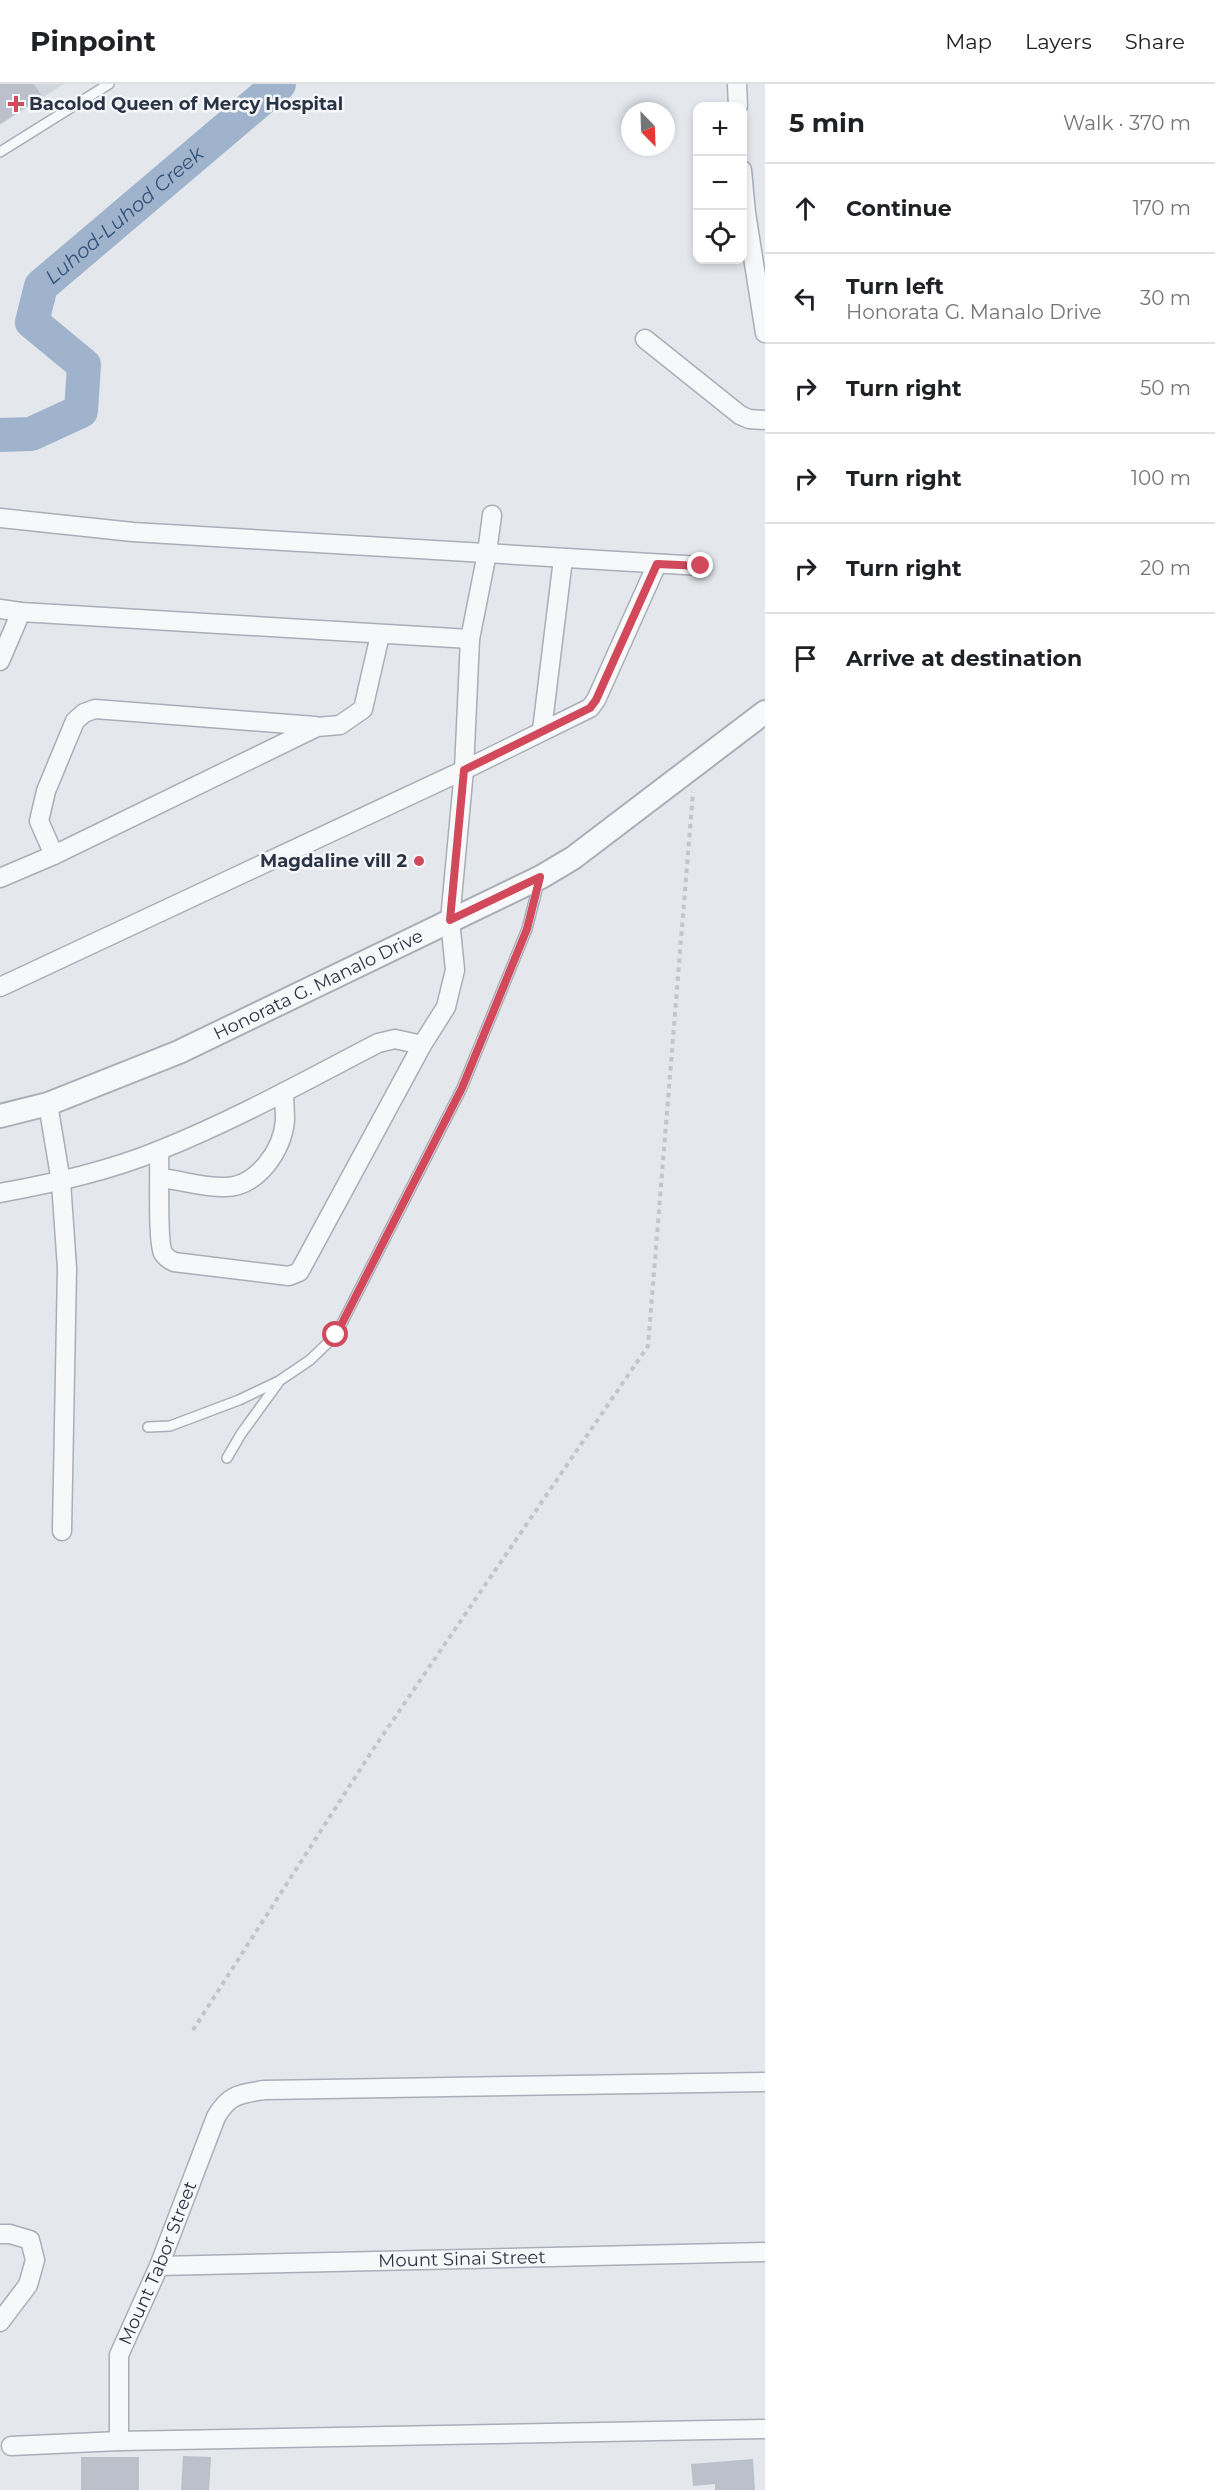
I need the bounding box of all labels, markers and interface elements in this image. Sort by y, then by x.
text: Pinpoint [30,24,156,58]
text: Map [945,29,992,54]
text: Layers [1025,29,1092,54]
text: Share [1125,29,1185,54]
place label: Bacolod Queen of Mercy Hospital [29,93,343,115]
marker: Bacolod Queen of Mercy Hospital [7,95,25,113]
north arrow [621,102,675,156]
map controls [693,102,747,264]
button: + [693,102,747,156]
text: 5 min [789,107,865,139]
text: Walk · 370 m [1063,111,1191,135]
water label: Luhod-Luhod Creek [40,141,209,289]
button: − [693,156,747,210]
icon: ahead [789,192,822,225]
text: Continue [846,195,952,222]
text: 170 m [1133,196,1191,220]
button: locate [693,210,747,264]
text: Turn left [846,273,944,300]
icon: left [789,282,822,315]
text: 30 m [1140,286,1191,310]
text: Honorata G. Manalo Drive [846,300,1102,324]
icon: right [789,372,822,405]
text: Turn right [846,375,961,402]
text: 50 m [1140,376,1191,400]
icon: right [789,462,822,495]
text: Turn right [846,465,961,492]
text: 100 m [1131,466,1191,490]
route end [687,552,713,578]
icon: right [789,552,822,585]
text: Turn right [846,555,961,582]
text: 20 m [1140,556,1191,580]
icon: arrive [789,642,822,675]
text: Arrive at destination [846,645,1082,672]
place label: Magdaline vill 2 [260,850,407,872]
marker: Magdaline vill 2 [412,854,426,868]
street label: Honorata G. Manalo Drive [210,925,427,1045]
route start [322,1321,348,1347]
street label: Mount Tabor Street [114,2178,201,2348]
street label: Mount Sinai Street [378,2246,546,2272]

